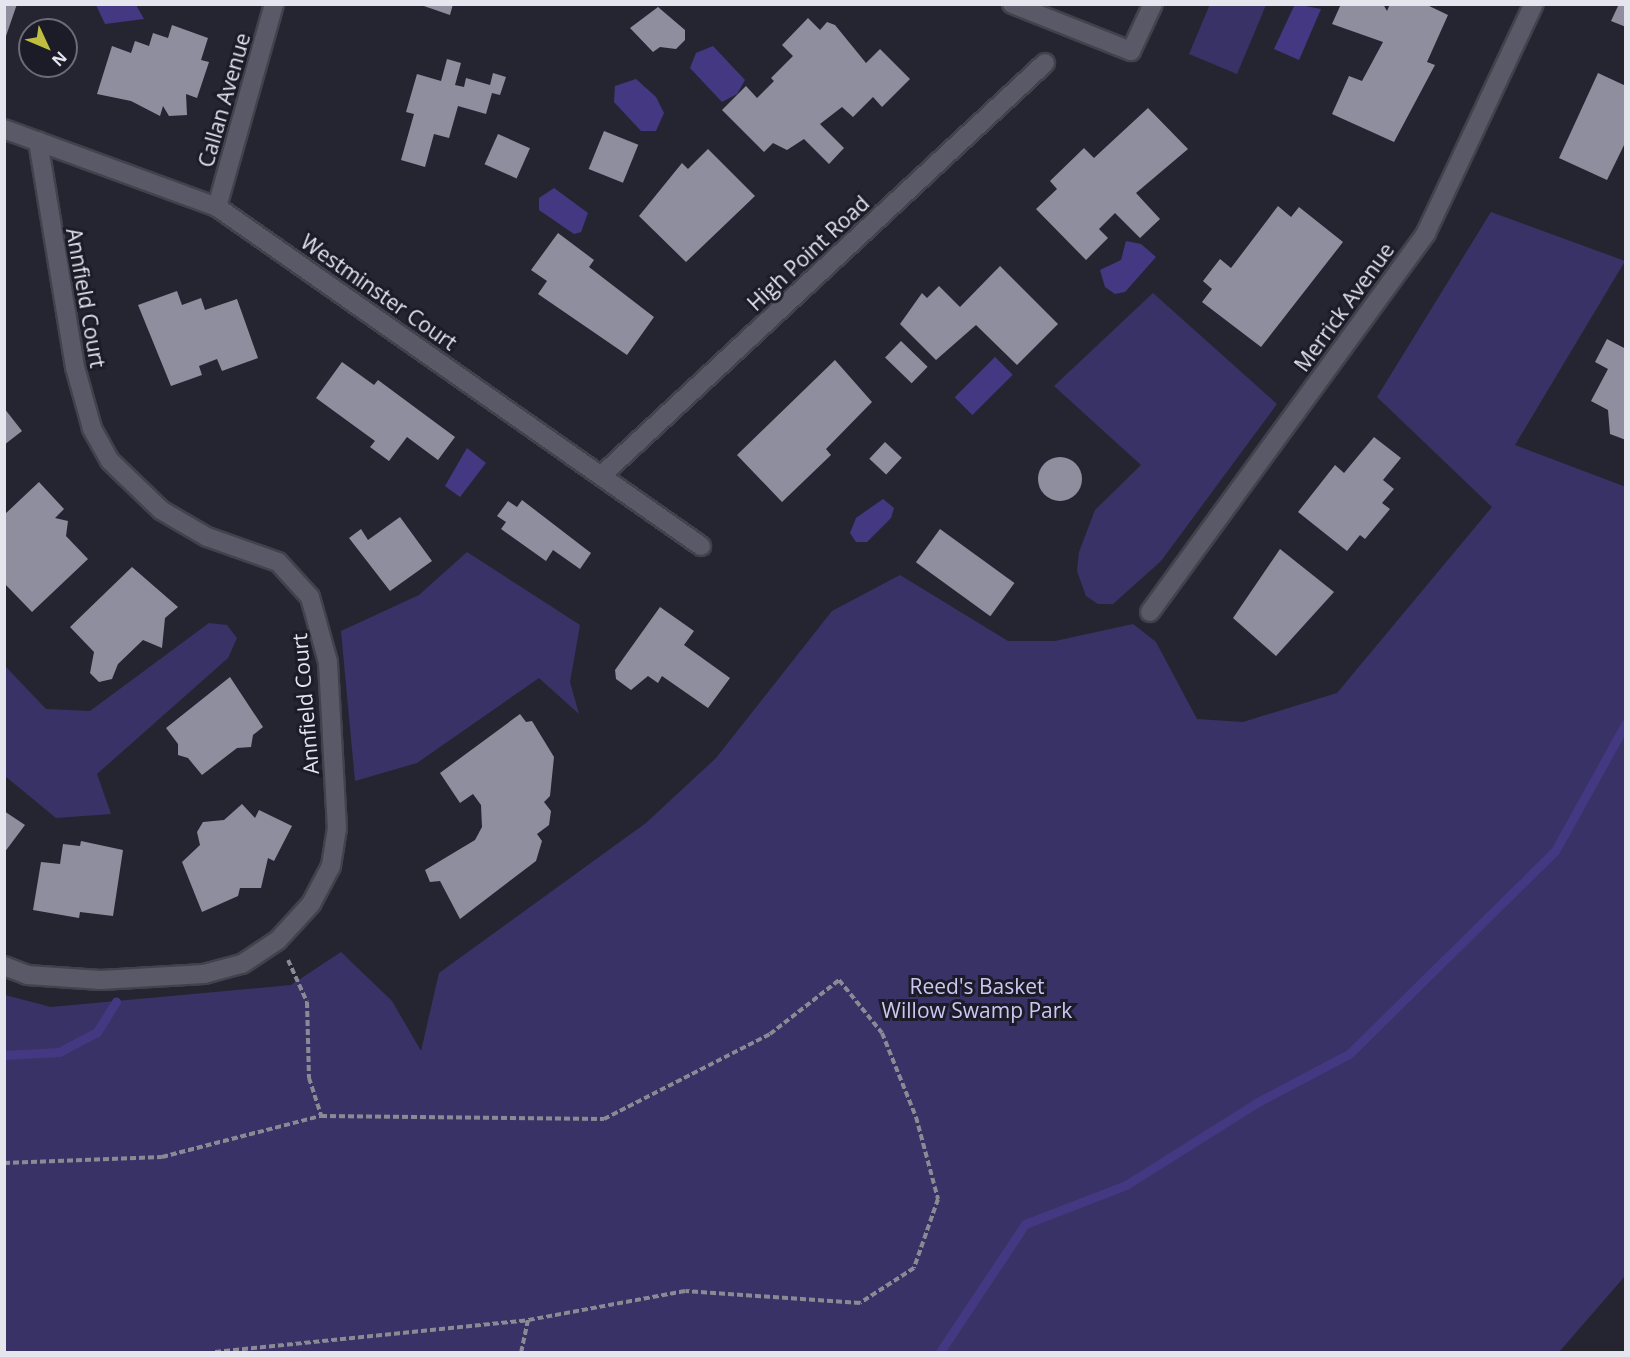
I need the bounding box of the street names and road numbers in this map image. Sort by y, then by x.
street label: Callan Avenue [193,30,255,170]
street label: High Point Road [742,190,874,316]
street label: Annfield Court [61,226,111,370]
street label: Westminster Court [296,229,462,355]
street label: Merrick Avenue [1289,238,1399,376]
street label: Annfield Court [286,632,324,776]

